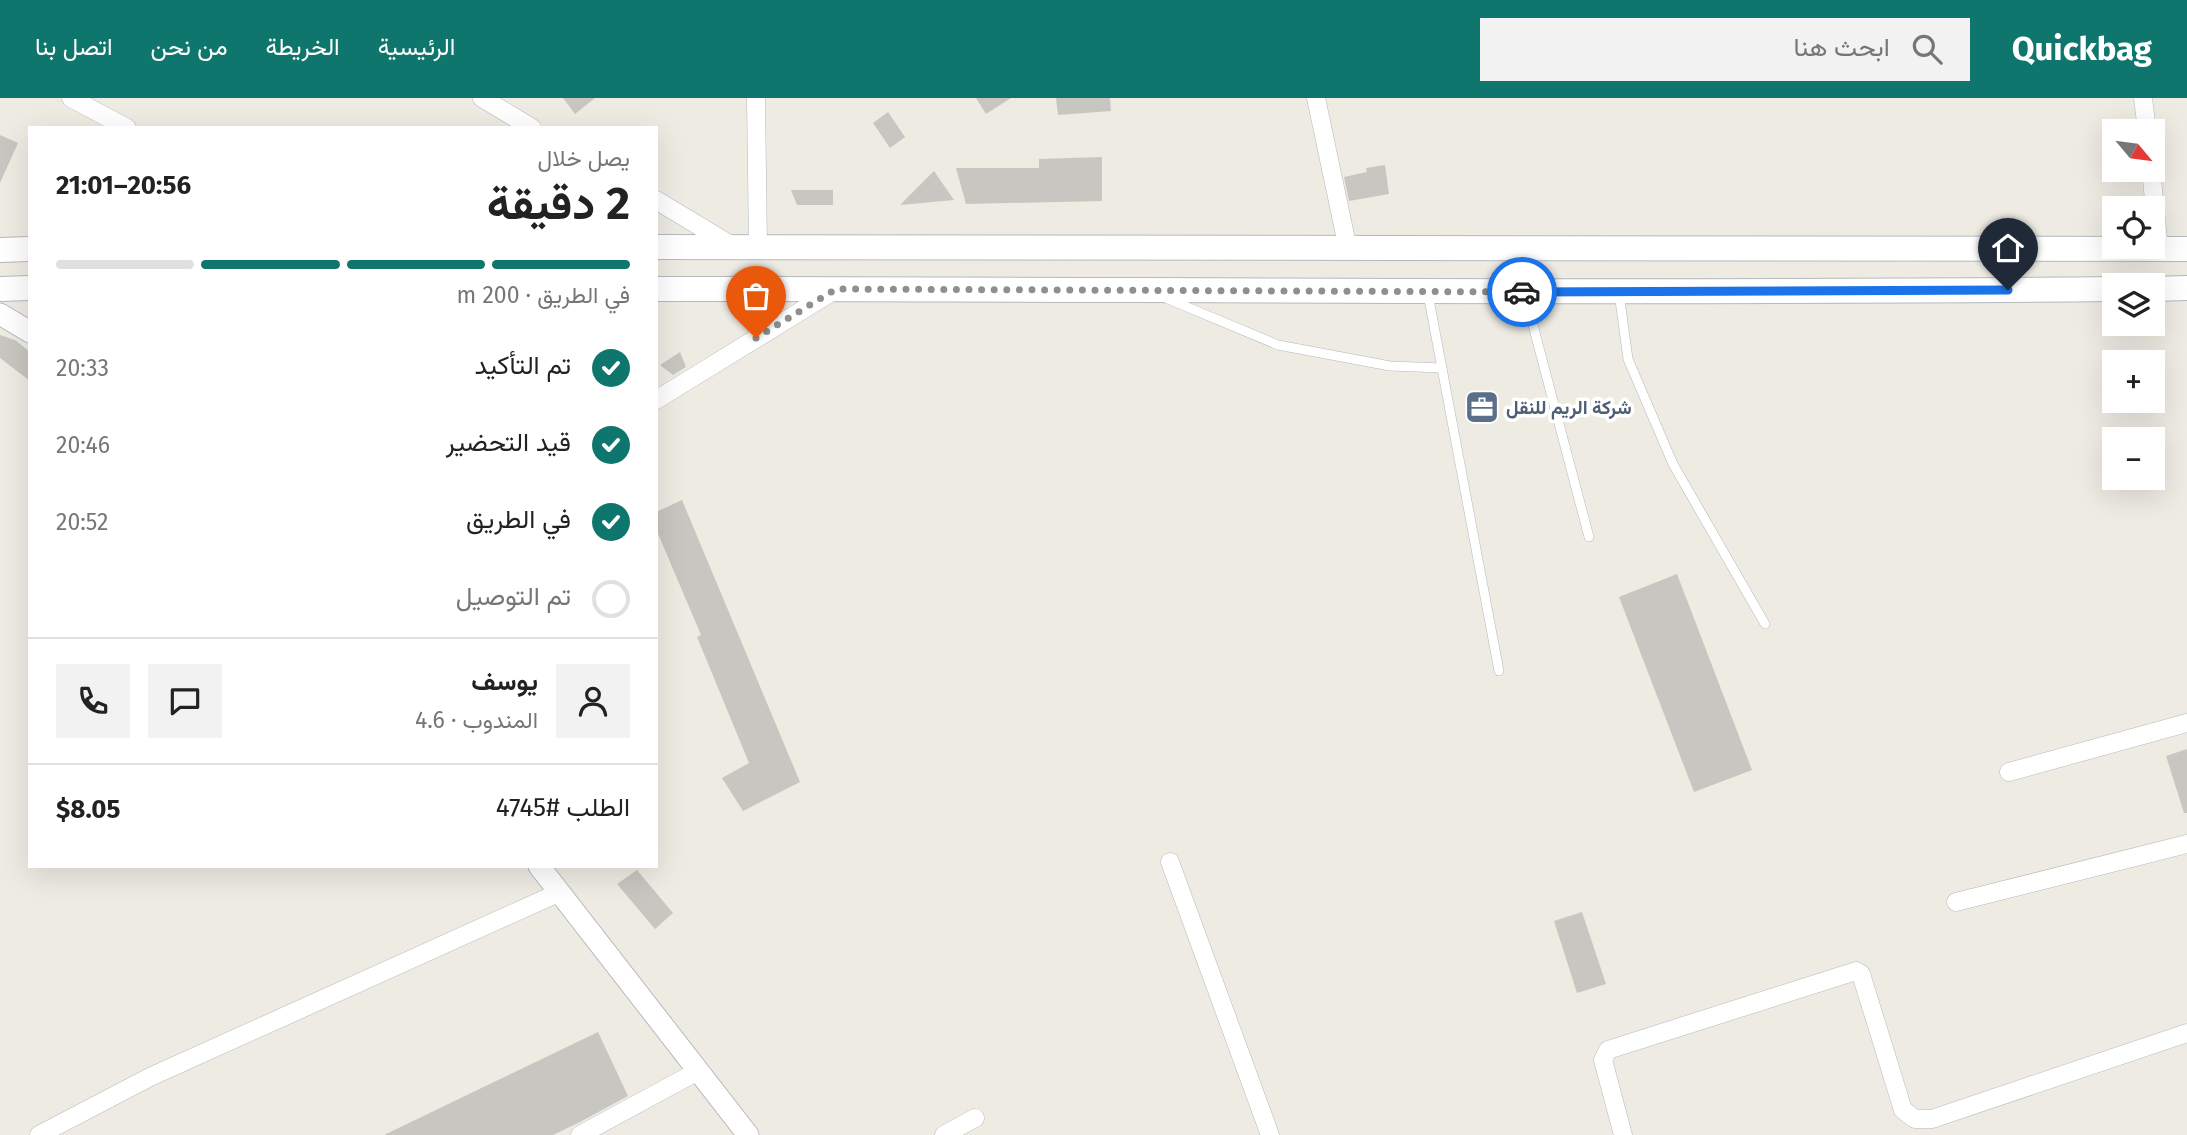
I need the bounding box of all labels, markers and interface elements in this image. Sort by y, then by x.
search box [1480,18,1970,81]
text: Quickbag [2012,29,2152,69]
icon: search [1908,30,1946,68]
text: ابحث هنا [1794,32,1890,63]
text: اتصل بنا [35,33,112,61]
text: من نحن [150,33,227,61]
text: الخريطة [265,33,340,61]
text: الرئيسية [378,33,455,61]
north arrow [2102,119,2165,182]
map controls [2102,119,2165,490]
text: يصل خلال [538,144,630,172]
text: 20:56–21:01 [56,170,191,201]
text: 2 دقيقة [487,176,630,231]
button: locate [2102,196,2165,259]
pin [1978,218,2038,290]
icon: home [1989,229,2027,267]
courier [1487,257,1557,327]
pin [726,266,786,338]
icon: car [1503,273,1541,311]
button: layers [2102,273,2165,336]
icon: bag [737,277,775,315]
text: في الطريق · 200 m [457,281,630,309]
icon: check [592,349,630,387]
text: تم التأكيد [475,350,571,381]
button: + [2102,350,2165,413]
text: 20:33 [56,354,109,382]
office icon: شركة الريم للنقل [1463,388,1501,426]
place label: شركة الريم للنقل [1506,396,1632,420]
icon: check [592,426,630,464]
text: قيد التحضير [446,427,571,458]
button: − [2102,427,2165,490]
text: 20:46 [56,431,110,459]
icon: check [592,503,630,541]
text: في الطريق [466,504,571,535]
text: 20:52 [56,508,108,536]
text: تم التوصيل [456,581,571,612]
button: phone [56,664,130,738]
button: chat [148,664,222,738]
button: person [556,664,630,738]
text: يوسف [471,666,538,697]
text: المندوب · 4.6 [415,706,538,734]
text: الطلب #4745 [496,792,630,823]
text: $8.05 [56,794,120,825]

